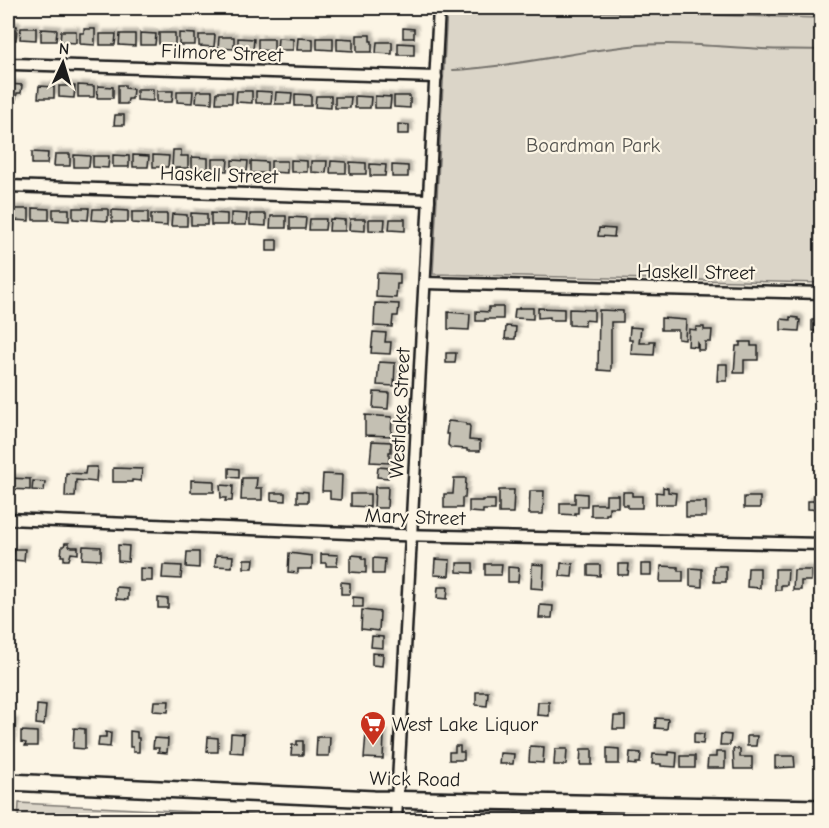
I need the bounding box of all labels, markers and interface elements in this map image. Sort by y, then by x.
north arrow [33,33,93,93]
street label: Filmore Street [161,39,285,67]
text: N [58,40,70,58]
park label: Boardman Park [526,134,660,157]
street label: Haskell Street [160,161,280,189]
street label: Haskell Street [637,259,756,285]
street label: Westlake Street [385,346,415,479]
street label: Mary Street [364,504,467,530]
supermarket icon: West Lake Liquor [358,709,388,747]
place label: West Lake Liquor [392,713,538,736]
street label: Wick Road [369,767,461,791]

